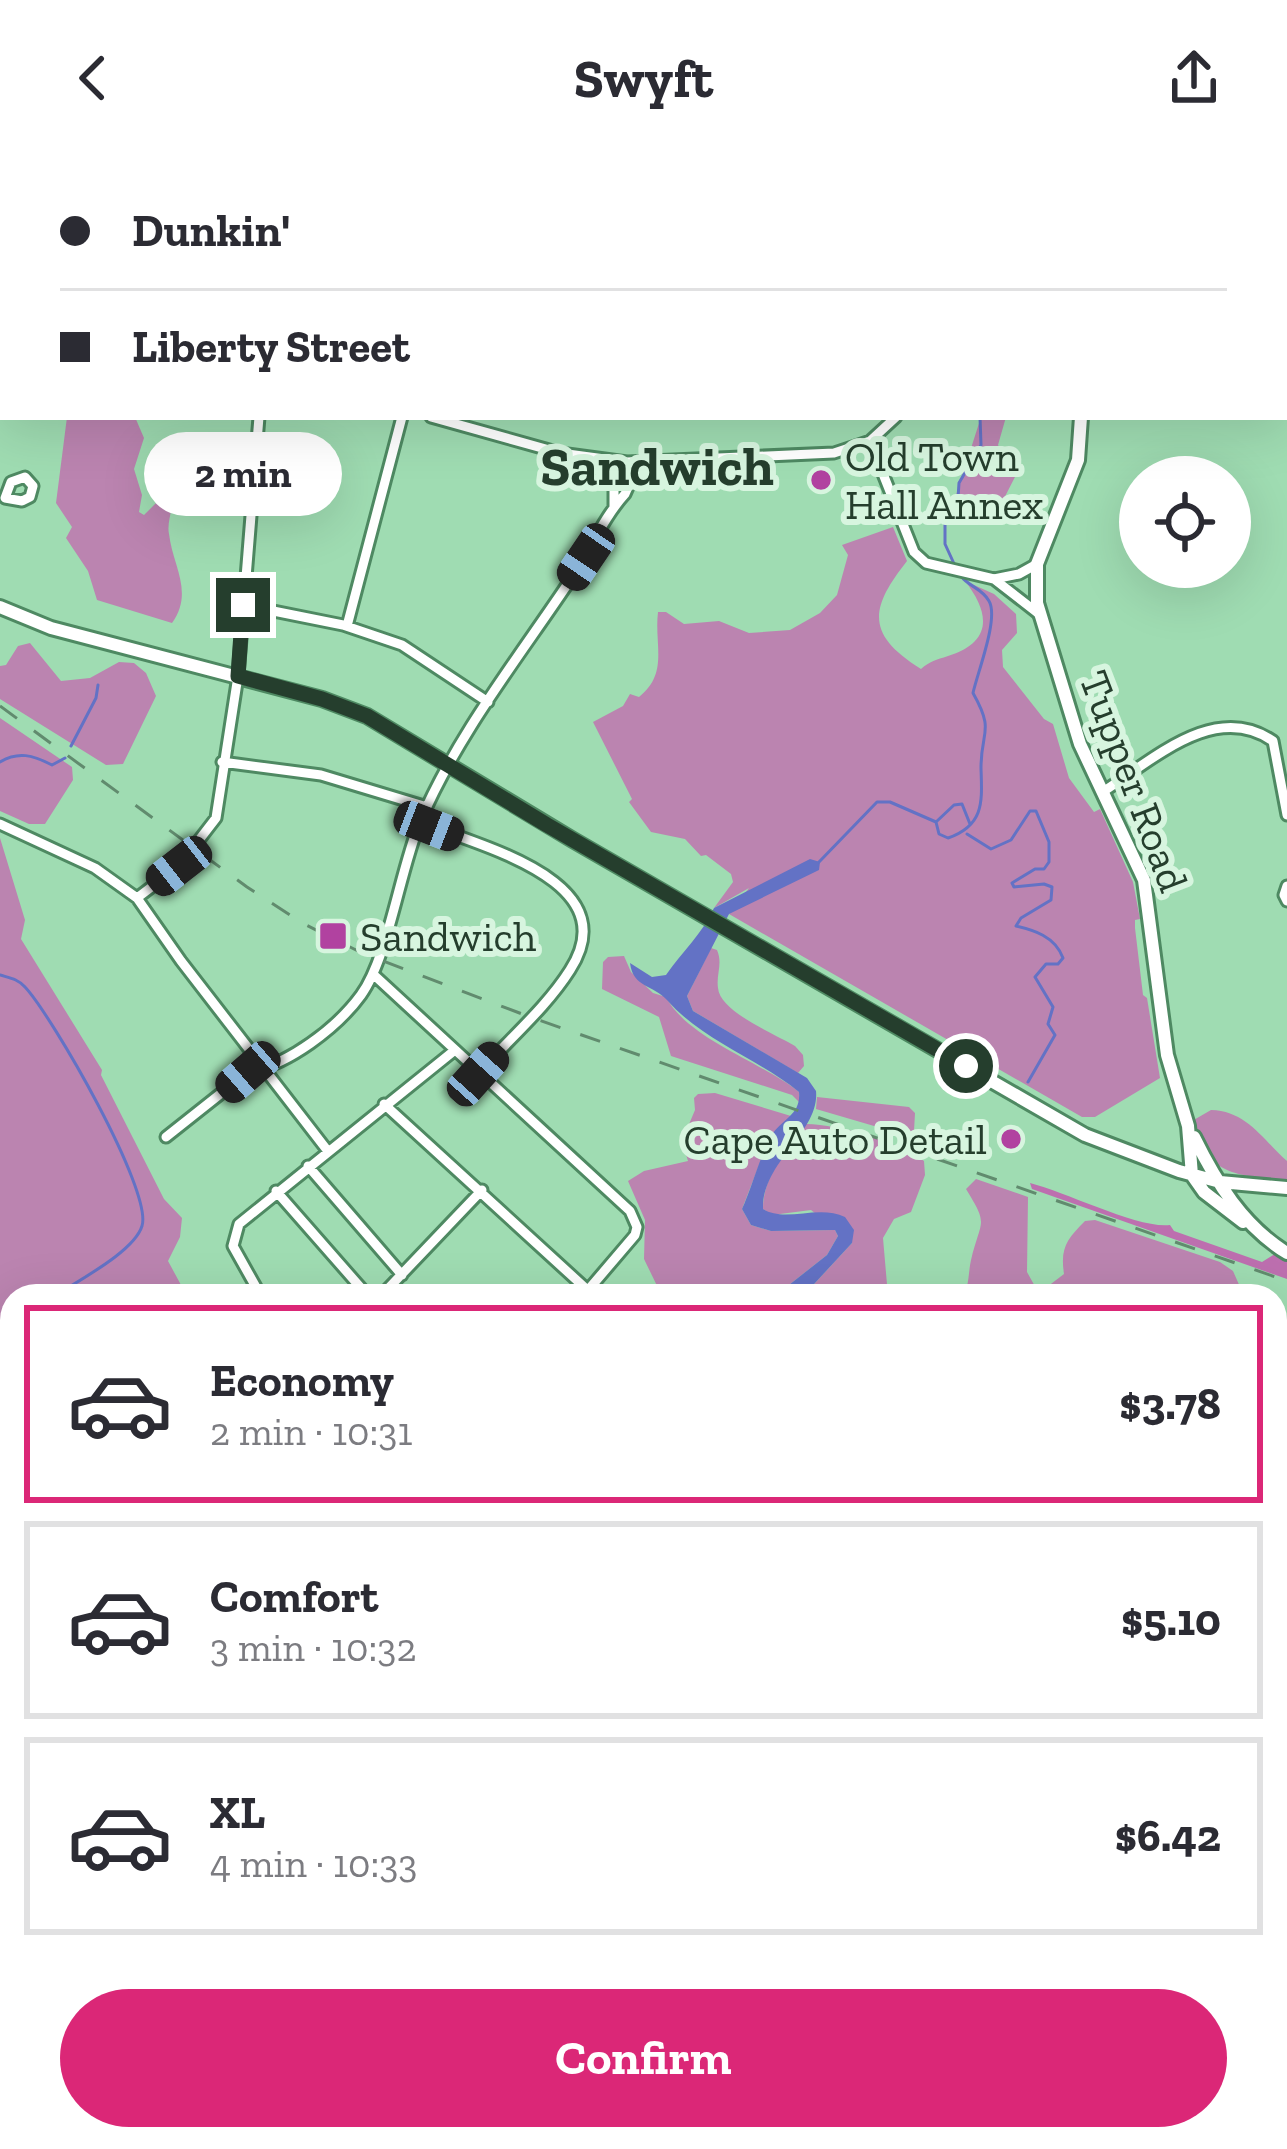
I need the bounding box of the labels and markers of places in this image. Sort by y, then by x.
place label: Old Town Hall Annex [845,431,1043,530]
marker: Old Town Hall Annex [808,467,834,493]
place label: Sandwich [360,911,537,962]
marker: Sandwich [317,920,349,952]
place label: Cape Auto Detail [684,1114,987,1165]
marker: Cape Auto Detail [998,1126,1024,1152]

